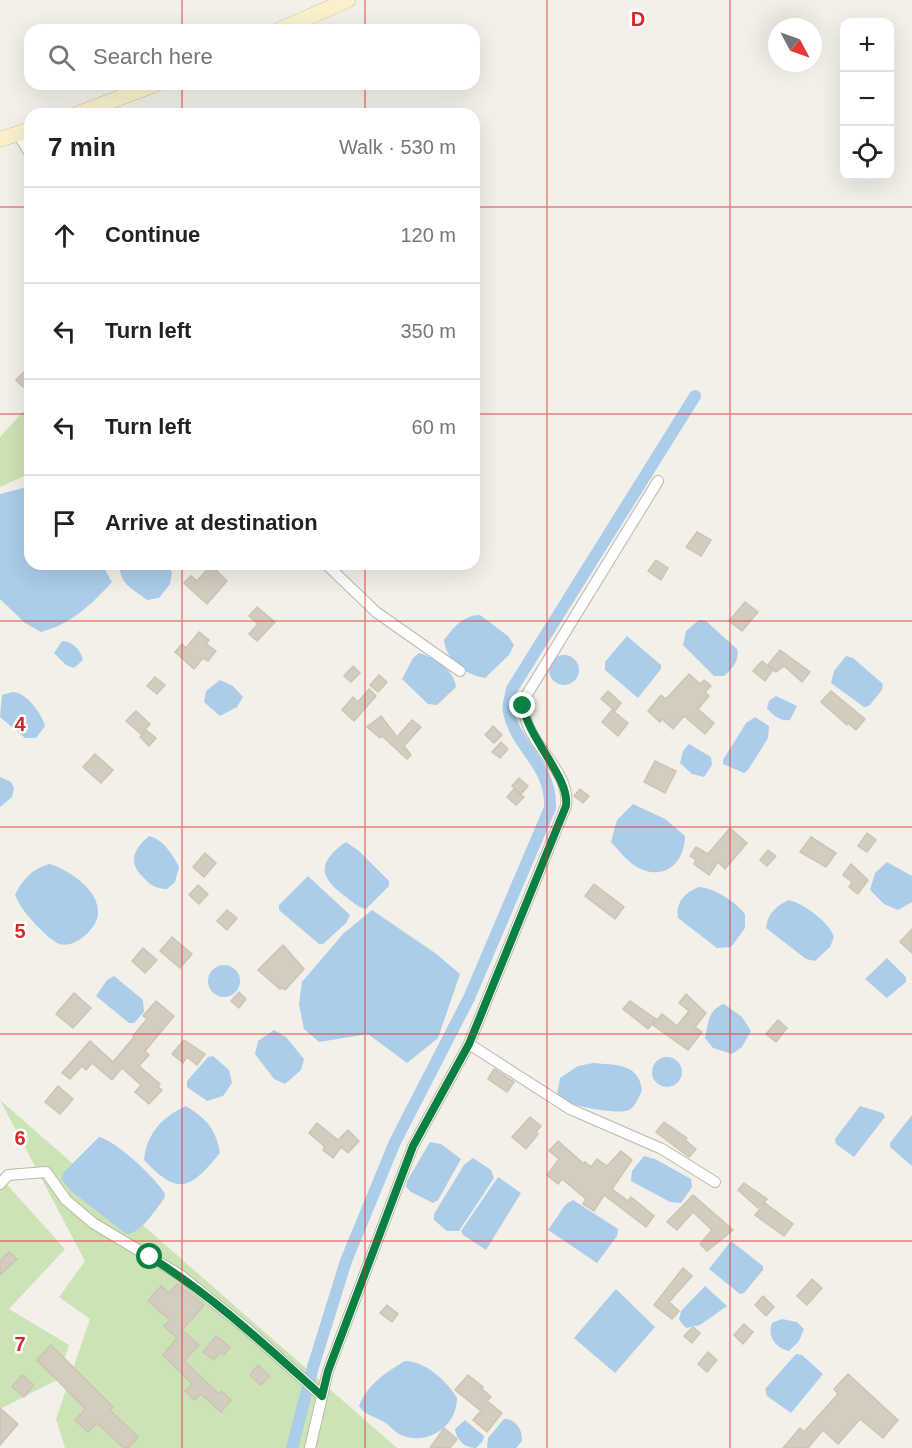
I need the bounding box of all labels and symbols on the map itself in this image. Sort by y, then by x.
text: D [631,8,645,30]
north arrow [768,18,822,72]
route end [509,692,535,718]
text: 4 [14,713,26,735]
text: 5 [14,920,26,942]
text: 6 [14,1127,26,1149]
route start [136,1243,162,1269]
text: 7 [14,1333,26,1355]

